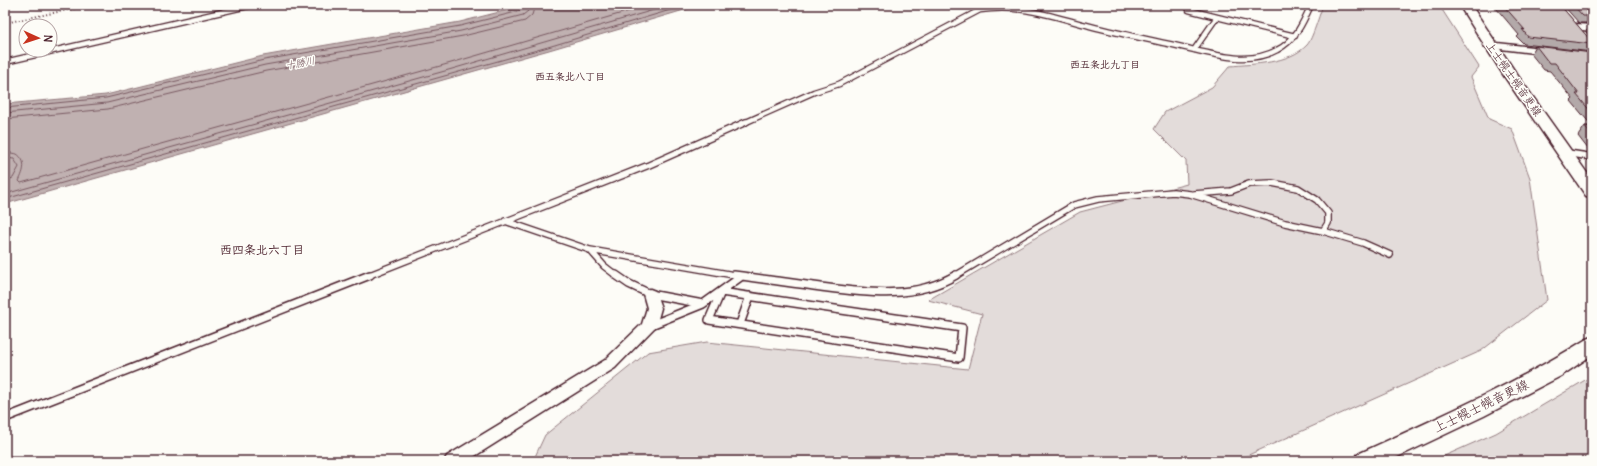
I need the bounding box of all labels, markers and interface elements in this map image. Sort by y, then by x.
north arrow [18,18,58,58]
text: N [41,34,55,43]
street label: 上士幌士幌音更線 [1483,39,1545,119]
water label: 十勝川 [284,54,316,72]
district label: 西五条北九丁目 [1070,58,1140,71]
district label: 西五条北八丁目 [535,70,605,83]
district label: 西四条北六丁目 [220,242,304,257]
street label: 上士幌士幌音更線 [1431,375,1532,436]

